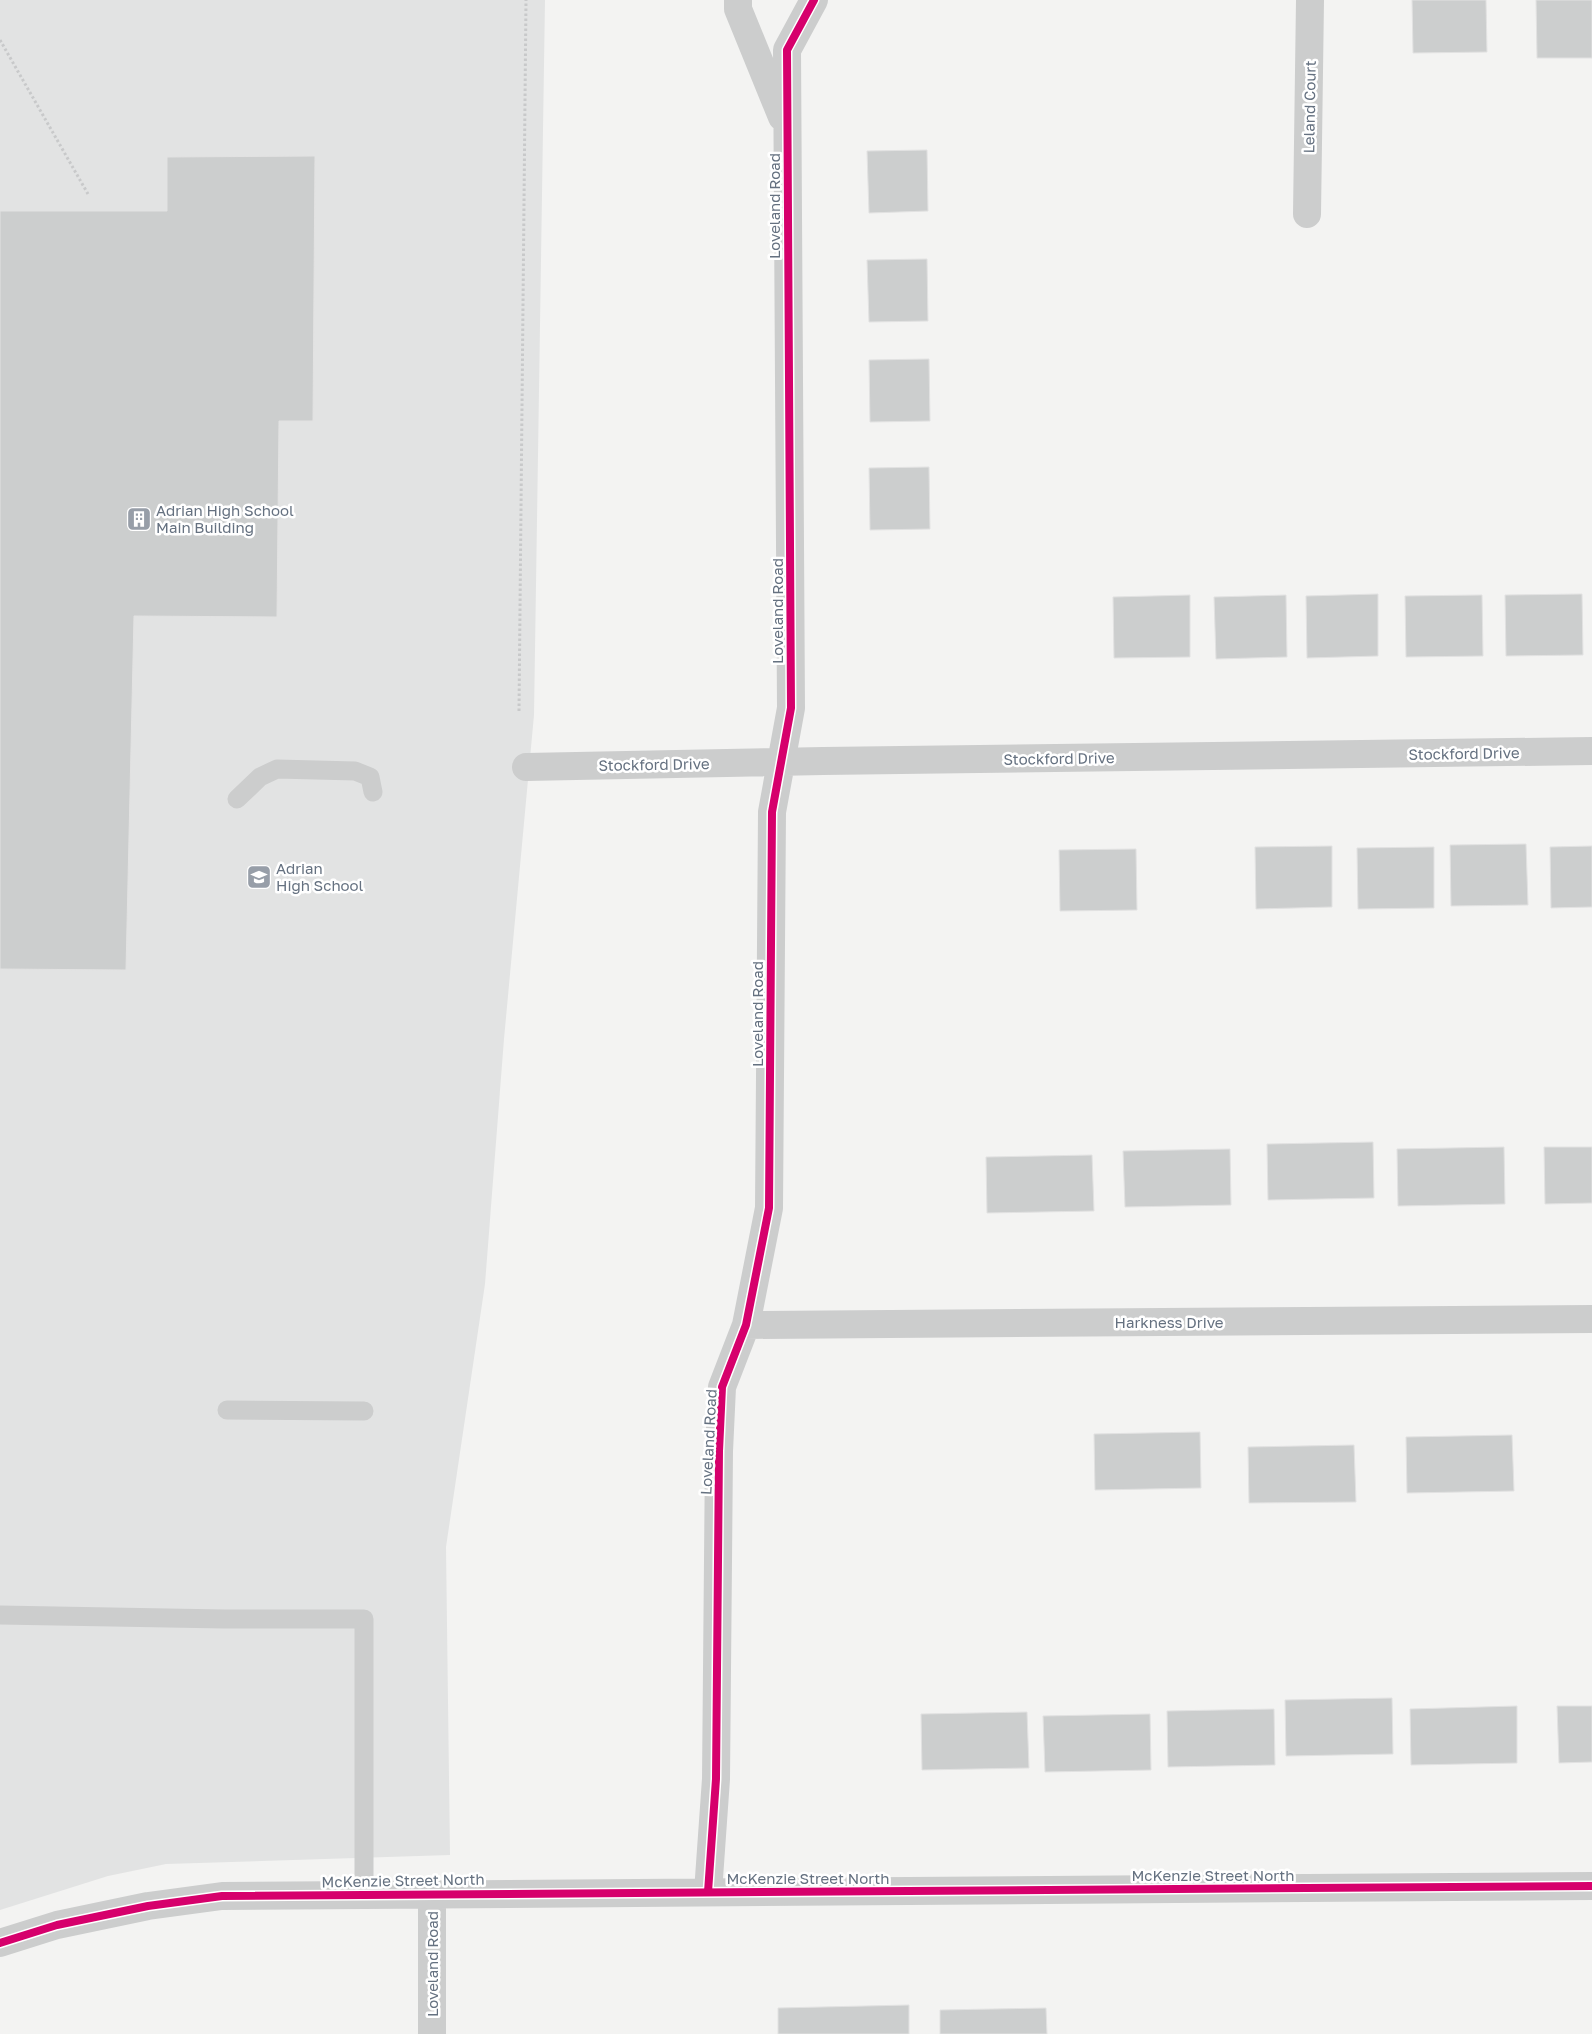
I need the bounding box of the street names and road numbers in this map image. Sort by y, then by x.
street label: Leland Court [1299,60,1319,154]
street label: Loveland Road [765,153,783,259]
street label: Loveland Road [768,558,786,664]
street label: Stockford Drive [1408,743,1520,763]
street label: Stockford Drive [1003,748,1115,768]
street label: Stockford Drive [598,754,710,774]
street label: Loveland Road [748,961,766,1067]
street label: Harkness Drive [1115,1313,1224,1331]
street label: Loveland Road [696,1389,720,1495]
street label: McKenzie Street North [1131,1866,1295,1884]
street label: McKenzie Street North [726,1869,890,1887]
street label: McKenzie Street North [321,1870,485,1890]
street label: Loveland Road [423,1911,441,2017]

